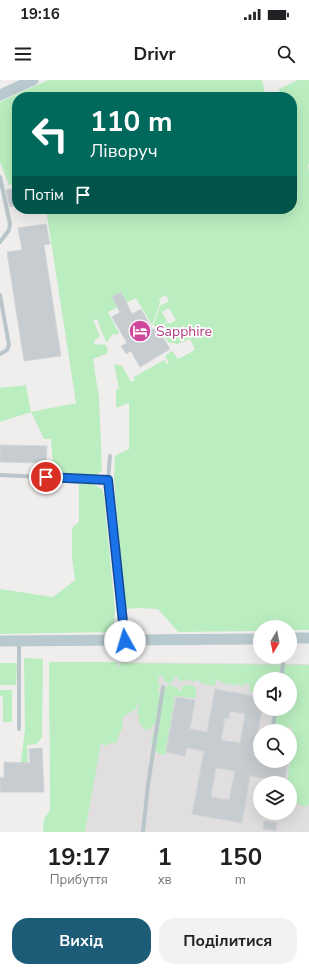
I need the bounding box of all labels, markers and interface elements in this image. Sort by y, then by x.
text: 19:16 [20,4,60,24]
text: Drivr [134,42,175,66]
icon: menu [12,43,34,65]
icon: search [275,43,297,65]
text: 110 m [90,103,173,141]
icon: left [24,108,76,160]
text: Ліворуч [90,139,158,163]
icon: arrive [72,184,94,206]
text: Потім [24,185,64,205]
hotel icon: Sapphire [127,318,153,344]
place label: Sapphire [156,322,212,341]
pin [29,460,63,494]
icon: arrive [35,466,57,488]
position arrow [104,620,146,662]
north arrow [253,620,297,664]
map controls [253,620,297,820]
button: sound [253,672,297,716]
button: search [253,724,297,768]
button: layers [253,776,297,820]
text: 19:17 [47,841,111,873]
text: 1 [157,841,172,873]
text: 150 [219,841,262,873]
text: Прибуття [50,871,108,889]
text: хв [158,871,172,889]
text: m [235,871,246,889]
button: Вихід [12,918,151,964]
button: Поділитися [159,918,297,964]

